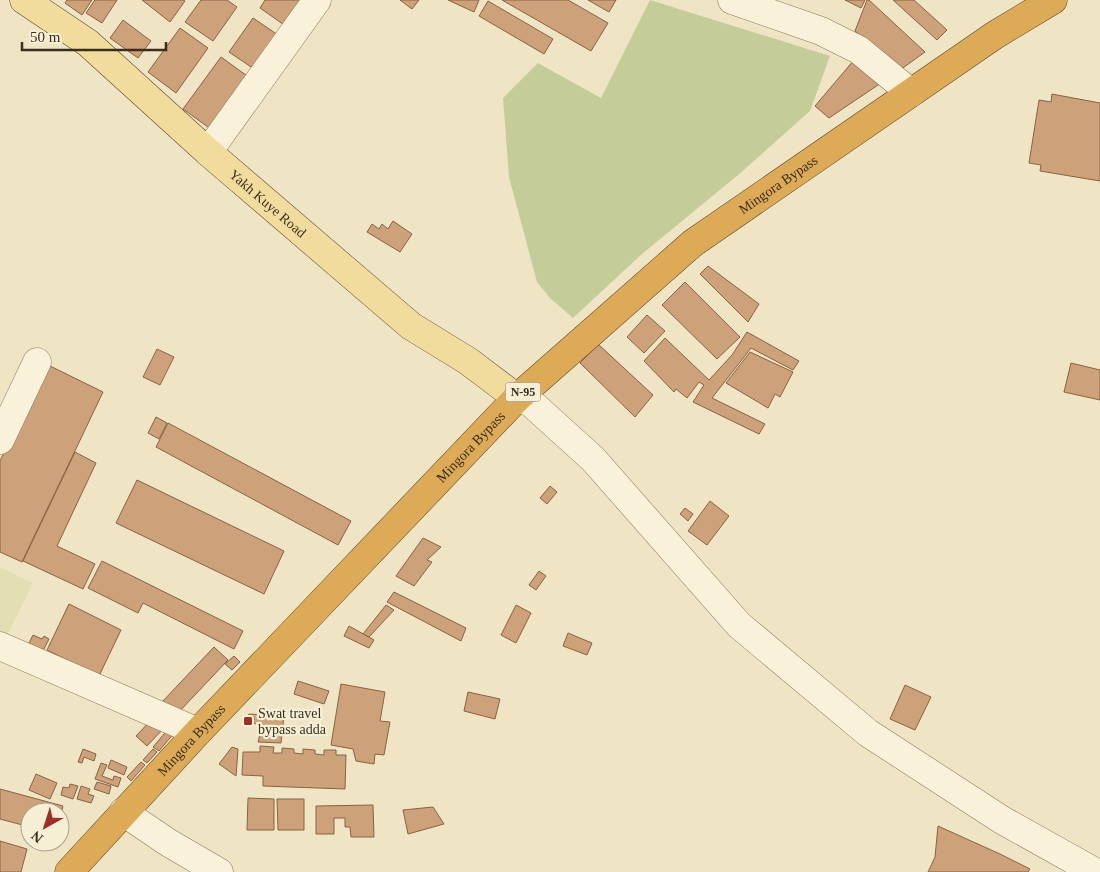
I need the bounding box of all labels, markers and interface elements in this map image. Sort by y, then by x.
scale bar [22,20,166,52]
text: 50 m [30,29,61,45]
street label: Mingora Bypass [736,152,820,217]
street label: Yakh Kuye Road [227,166,309,240]
road number: N-95 [506,382,540,402]
street label: Mingora Bypass [433,408,508,485]
street label: Mingora Bypass [154,701,228,779]
place label: Swat travel bypass adda [258,706,327,737]
marker: Swat travel bypass adda [242,715,254,727]
north arrow [20,802,70,852]
text: N [28,828,46,846]

